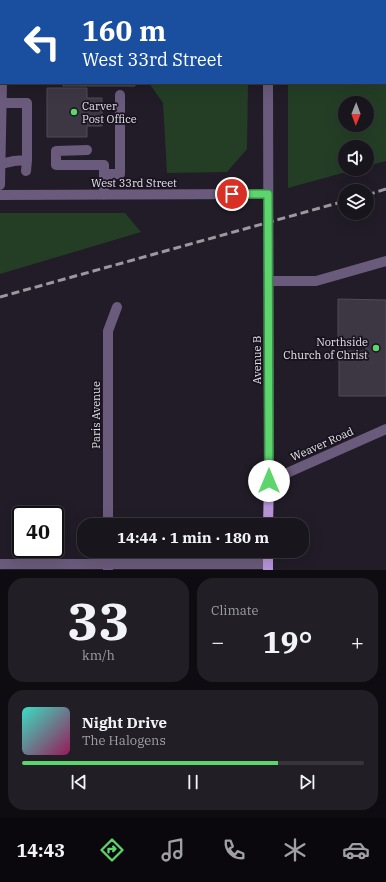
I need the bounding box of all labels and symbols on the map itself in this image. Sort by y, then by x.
north arrow [338,96,374,132]
place label: Carver Post Office [82,99,137,126]
marker: Carver Post Office [69,107,79,117]
street label: West 33rd Street [91,176,177,190]
pin [215,177,249,211]
place label: Northside Church of Christ [283,335,368,362]
street label: Avenue B [250,336,264,384]
marker: Northside Church of Christ [371,343,381,353]
street label: Paris Avenue [89,381,103,449]
street label: Weaver Road [288,424,356,464]
position arrow [248,460,290,502]
speed limit sign: 40 [12,506,64,558]

